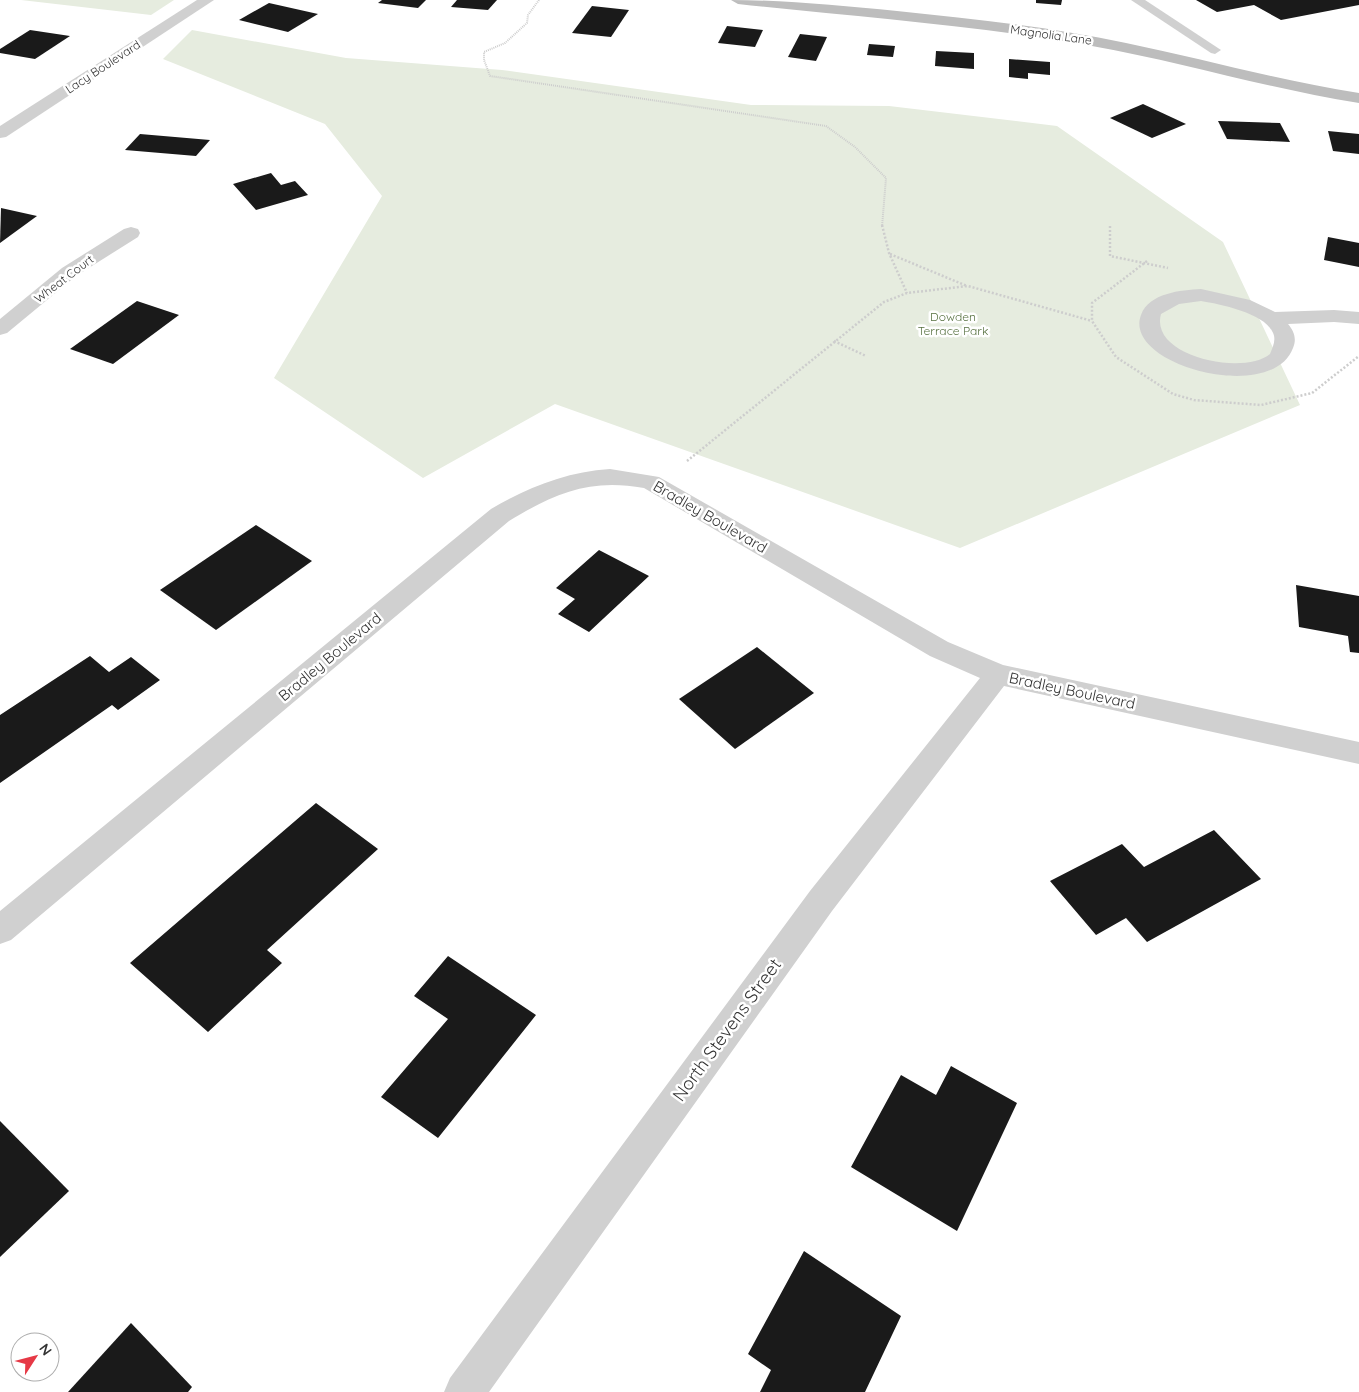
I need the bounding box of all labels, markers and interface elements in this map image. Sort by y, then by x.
street label: Magnolia Lane [1009,21,1093,48]
street label: Lacy Boulevard [62,37,143,96]
street label: Wheat Court [31,251,96,306]
park label: Dowden Terrace Park [918,309,988,338]
street label: Bradley Boulevard [650,476,771,557]
street label: Bradley Boulevard [274,608,385,705]
street label: Bradley Boulevard [1007,668,1137,713]
street label: North Stevens Street [667,954,786,1106]
north arrow [10,1332,60,1382]
text: N [35,1340,56,1359]

